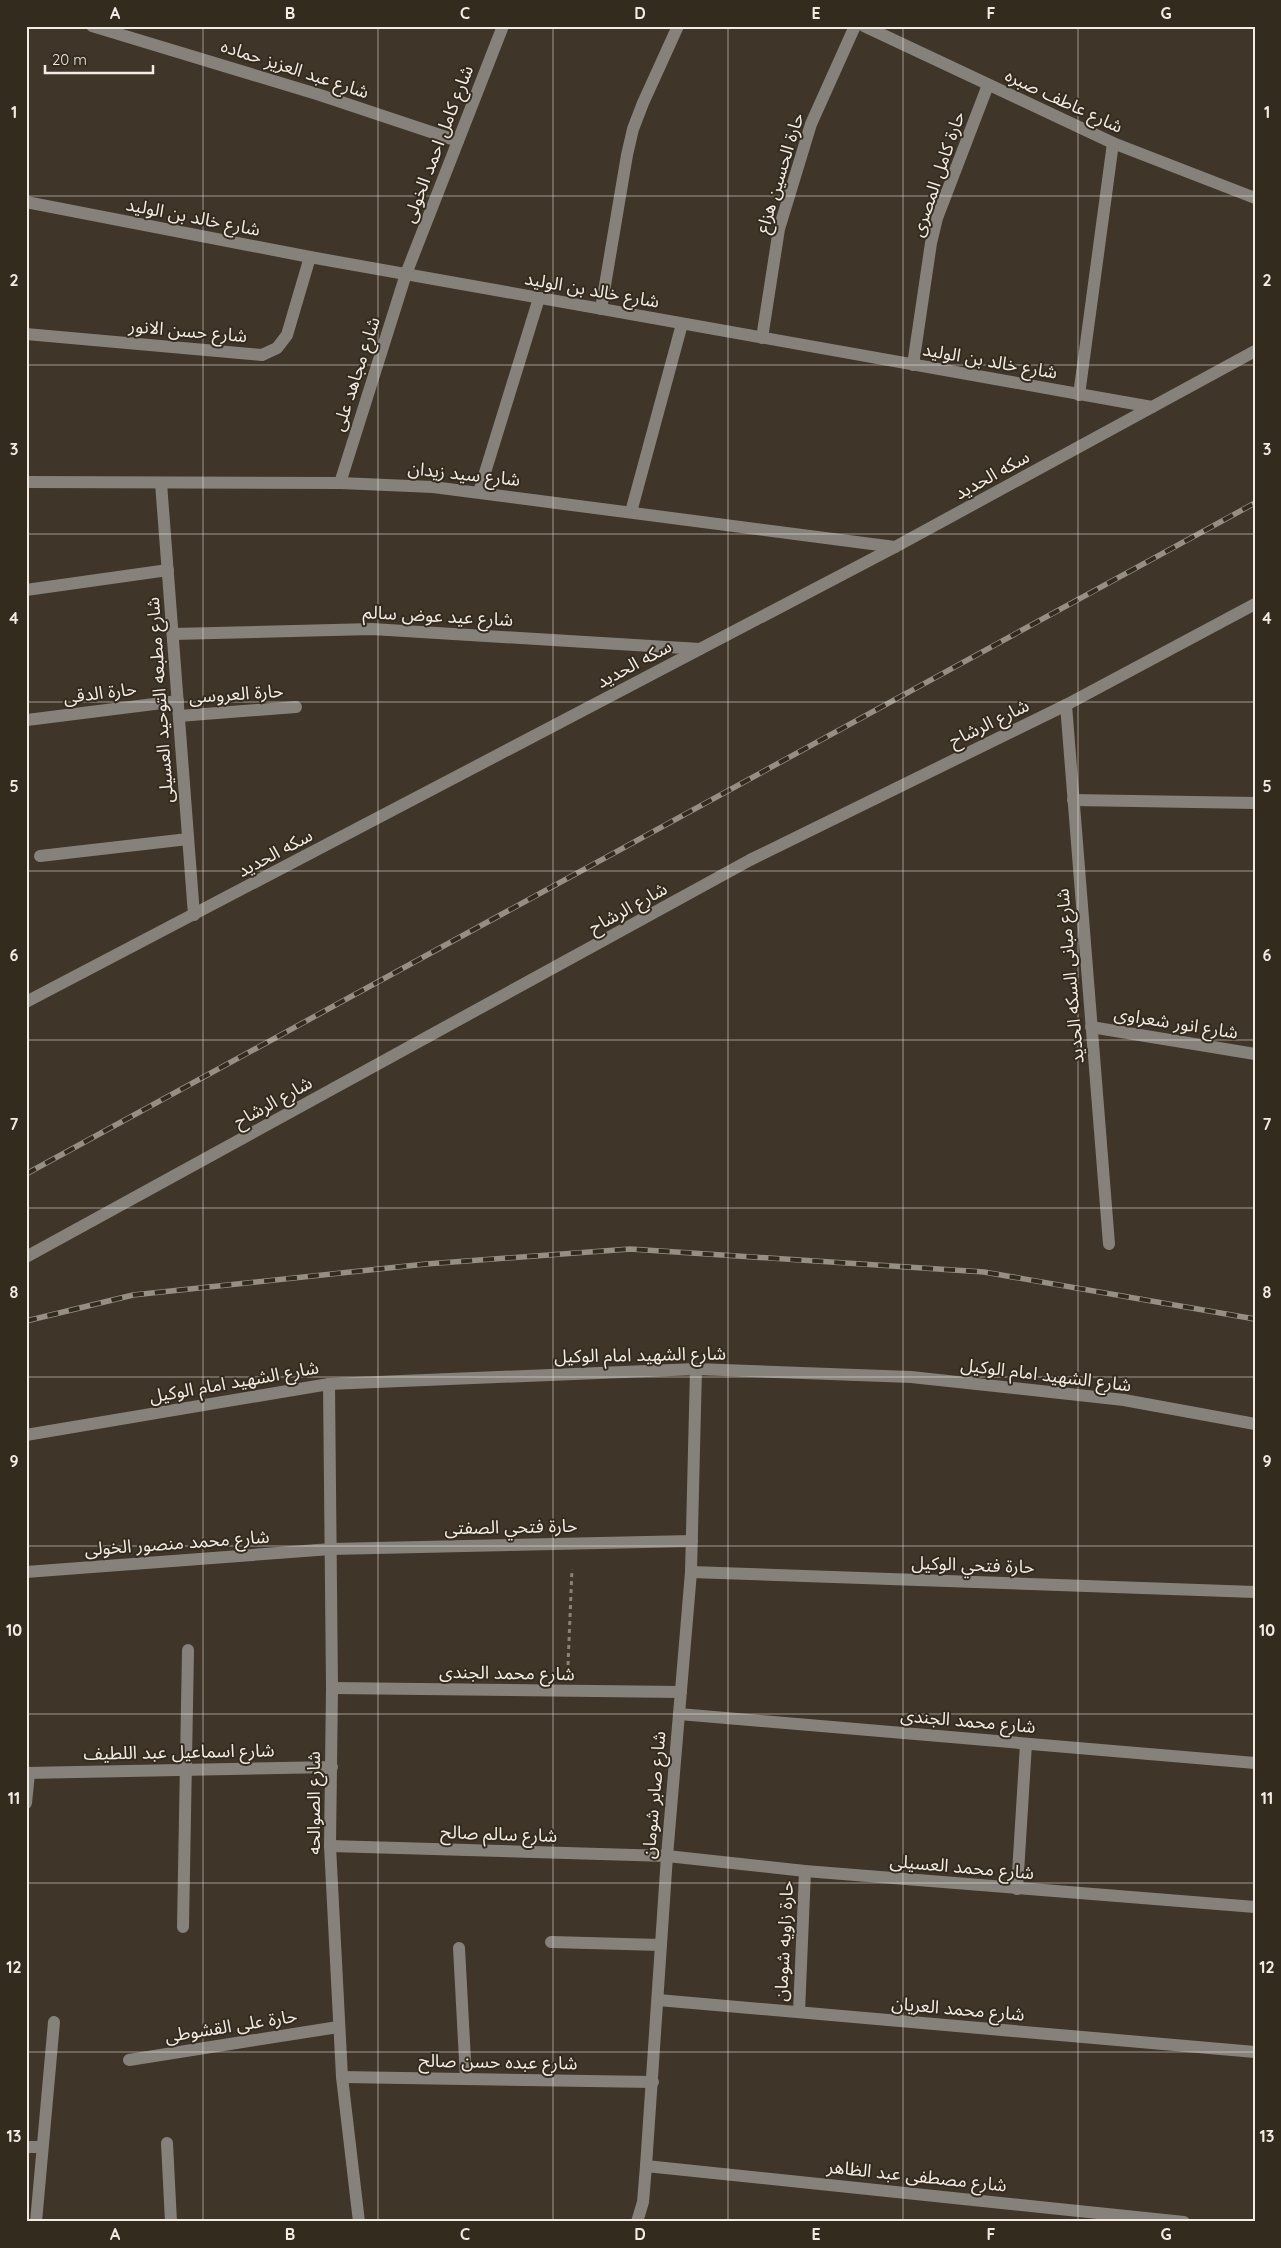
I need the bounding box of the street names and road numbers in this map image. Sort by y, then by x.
street label: شارع عبد العزيز حماده [217,34,372,106]
street label: شارع كامل احمد الخولى [397,62,481,227]
street label: شارع عاطف صبره [1000,63,1127,141]
street label: حارة كامل المصرى [905,108,970,240]
street label: حارة الحسين هزاع [750,110,812,237]
street label: شارع خالد بن الوليد [123,192,262,244]
street label: شارع خالد بن الوليد [522,266,661,316]
street label: شارع حسن الانور [127,314,248,350]
street label: شارع مجاهد على [326,314,388,435]
street label: شارع خالد بن الوليد [920,337,1059,387]
street label: سكه الحديد [950,445,1033,504]
street label: شارع سيد زيدان [406,456,521,494]
street label: شارع مطبعه التوحيد العسيلى [141,596,181,804]
street label: شارع عيد عوض سالم [362,600,514,634]
street label: سكه الحديد [592,634,675,693]
street label: حارة الدقى [62,677,138,708]
street label: حارة العروسى [188,679,284,708]
street label: شارع الرشاح [945,693,1034,755]
street label: سكه الحديد [233,823,316,882]
street label: شارع الرشاح [584,877,673,941]
street label: شارع مبانى السكه الحديد [1050,887,1092,1065]
street label: شارع انور شعراوى [1112,1001,1240,1047]
street label: شارع الرشاح [229,1071,318,1135]
street label: شارع الشهيد امام الوكيل [554,1342,726,1370]
street label: شارع الشهيد امام الوكيل [959,1353,1133,1399]
street label: شارع الشهيد امام الوكيل [147,1355,321,1411]
street label: حارة فتحي الصفتى [444,1514,578,1541]
street label: شارع محمد منصور الخولى [84,1525,270,1563]
street label: حارة فتحي الوكيل [911,1551,1035,1580]
street label: شارع محمد الجندى [439,1660,575,1688]
street label: شارع محمد الجندى [899,1703,1037,1741]
street label: شارع صابر شومان [636,1730,674,1860]
street label: شارع اسماعيل عبد اللطيف [83,1738,275,1768]
street label: شارع الصوالحه [302,1751,328,1855]
street label: شارع سالم صالح [440,1820,558,1850]
street label: شارع محمد العسيلى [889,1849,1035,1887]
street label: حارة زاويه شومان [769,1880,798,2002]
street label: شارع محمد العريان [890,1991,1026,2029]
street label: حارة على القشوطى [163,2004,299,2047]
street label: شارع عبده حسن صالح [418,2049,578,2077]
street label: شارع مصطفى عبد الظاهر [825,2155,1008,2199]

